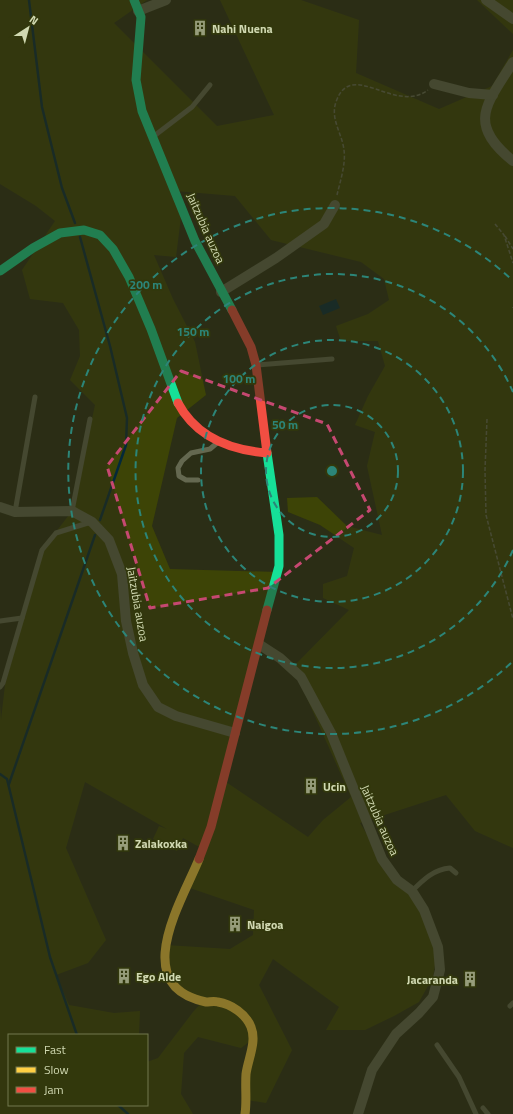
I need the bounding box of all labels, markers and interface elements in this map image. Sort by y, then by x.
north arrow [8,8,48,48]
text: N [26,11,42,29]
building icon: Nahi Nuena [191,19,209,37]
place label: Nahi Nuena [212,19,273,38]
street label: Jaitzubia auzoa [182,189,230,267]
text: 200 m [130,275,162,294]
text: 150 m [177,322,209,341]
text: 100 m [223,369,255,388]
text: 50 m [272,415,298,434]
centre of rings [325,464,339,478]
street label: Jaitzubia auzoa [122,565,154,643]
building icon: Ucin [302,777,320,795]
place label: Ucin [323,777,346,796]
street label: Jaitzubia auzoa [356,781,404,859]
building icon: Zalakoxka [114,834,132,852]
place label: Zalakoxka [135,834,187,853]
building icon: Naigoa [226,915,244,933]
place label: Naigoa [247,915,283,934]
building icon: Ego Alde [115,967,133,985]
place label: Ego Alde [136,967,181,986]
place label: Jacaranda [407,970,458,989]
building icon: Jacaranda [461,970,479,988]
legend [8,1034,148,1106]
text: Fast [44,1040,67,1059]
text: Slow [44,1060,69,1079]
text: Jam [44,1080,64,1099]

